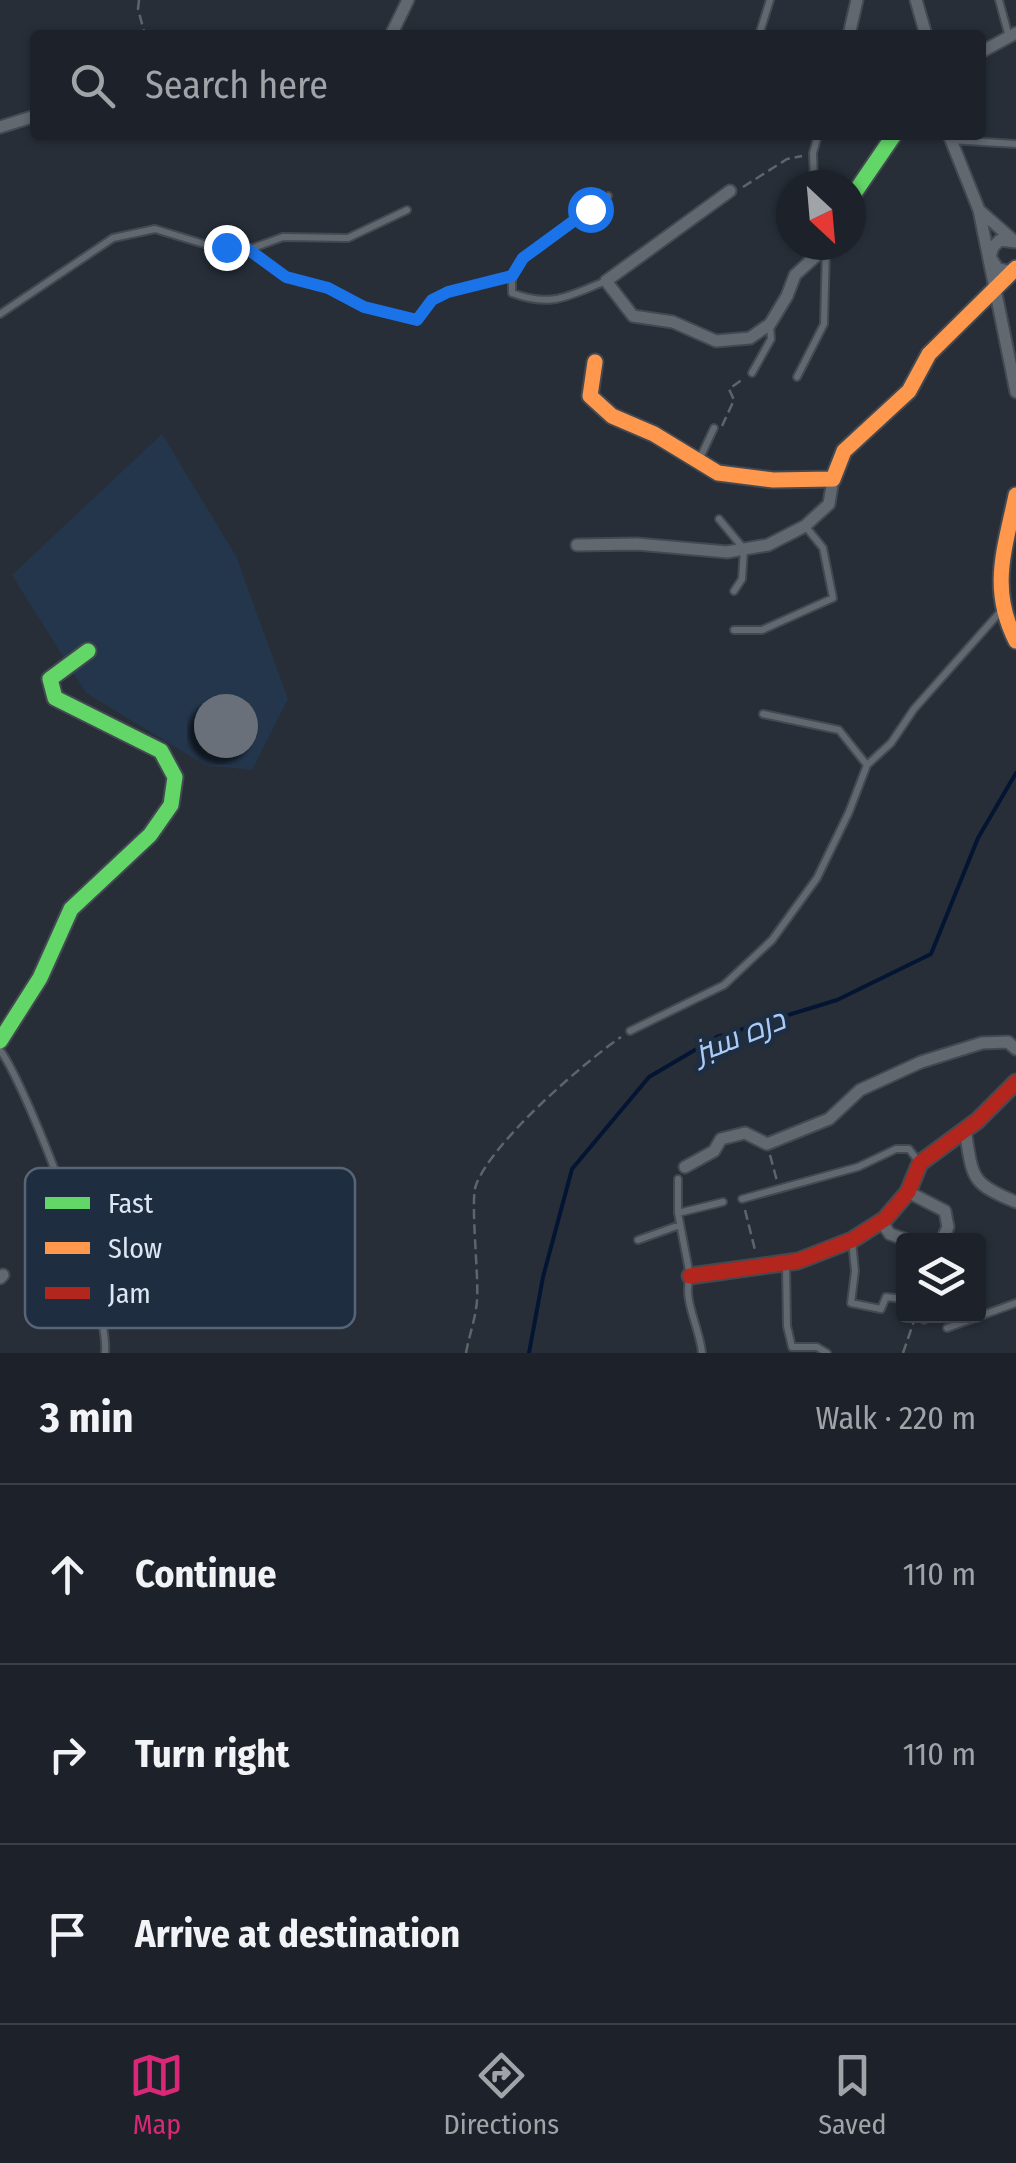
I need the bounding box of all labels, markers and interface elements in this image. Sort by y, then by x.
search box [30,30,986,140]
icon: search [65,58,120,113]
text: Search here [145,62,328,108]
north arrow [776,170,866,260]
route start [568,187,614,233]
route end [204,225,250,271]
water label: دره سبز [684,999,792,1072]
legend [25,1168,355,1328]
text: Fast [108,1187,154,1220]
text: Slow [108,1232,162,1265]
map controls [896,1233,986,1323]
button: layers [896,1233,986,1323]
text: Jam [108,1277,151,1310]
text: 3 min [40,1393,134,1443]
text: Walk · 220 m [815,1399,976,1437]
icon: ahead [40,1547,95,1602]
text: Continue [135,1551,276,1597]
text: 110 m [903,1555,976,1593]
icon: right [40,1727,95,1782]
text: Turn right [135,1731,289,1777]
text: 110 m [903,1735,976,1773]
icon: arrive [40,1907,95,1962]
text: Arrive at destination [135,1911,460,1957]
tab: Map [129,2048,184,2141]
tab: Directions [443,2048,559,2141]
tab: Saved [818,2048,887,2141]

